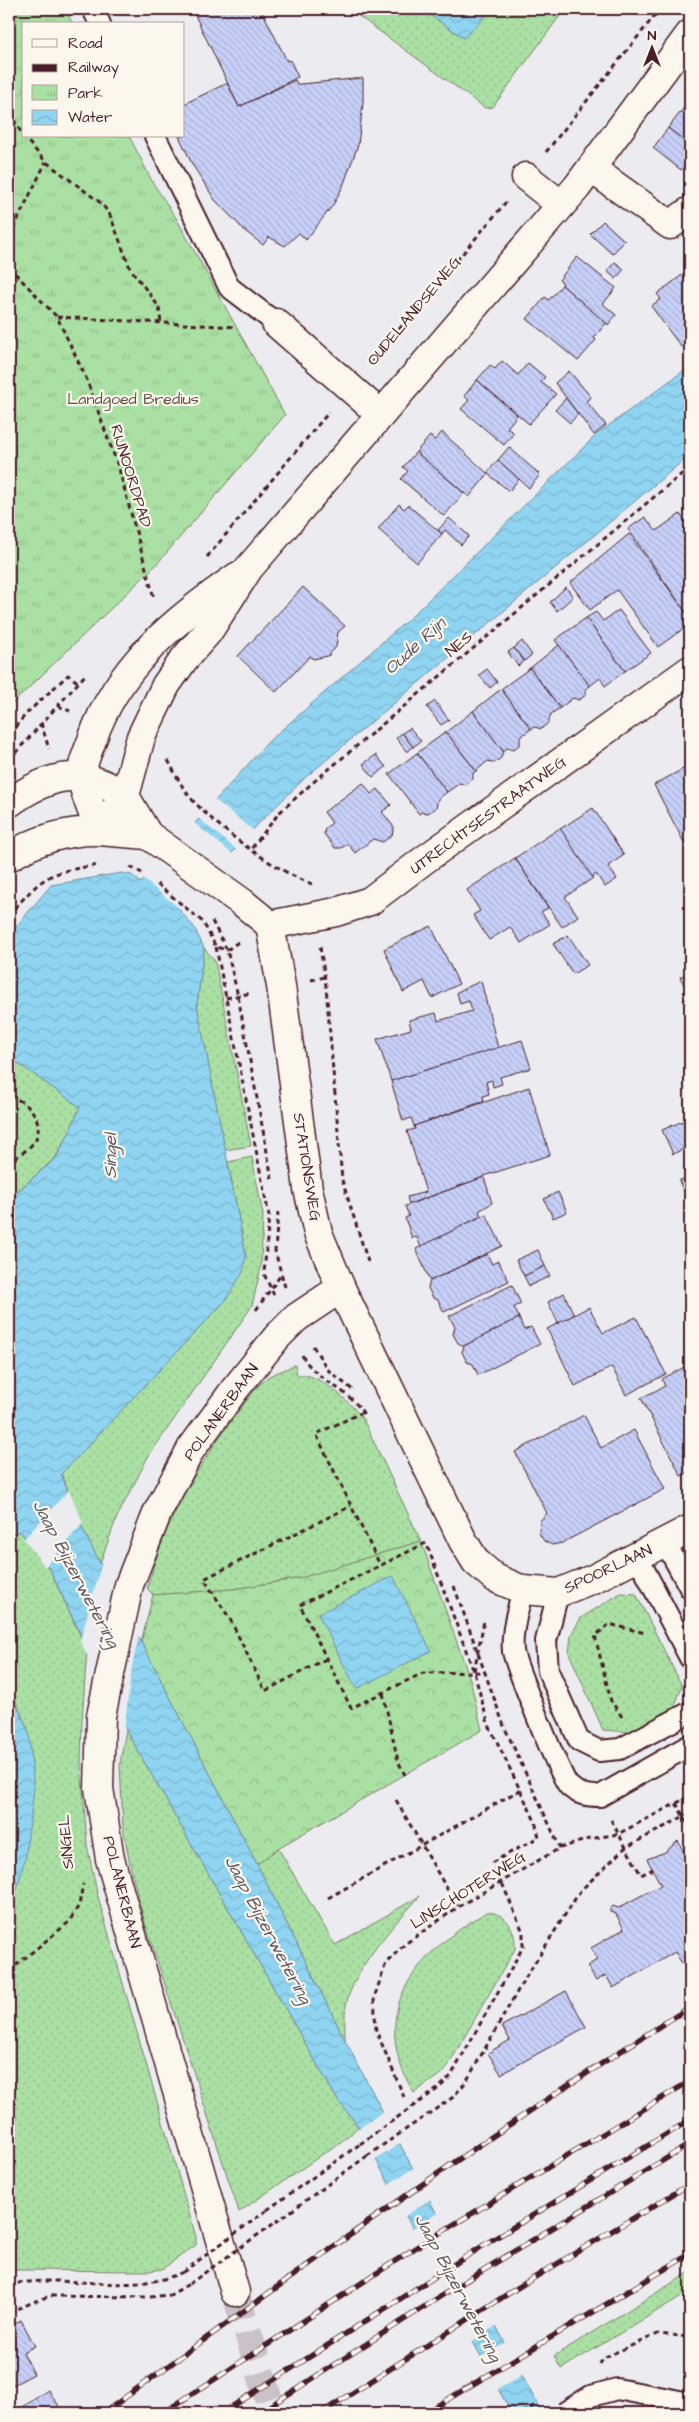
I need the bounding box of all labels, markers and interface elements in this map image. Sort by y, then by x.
legend [22,22,185,138]
north arrow [626,22,676,72]
text: N [648,26,657,46]
text: Road [68,33,103,54]
text: Railway [68,57,119,79]
text: Park [68,83,103,104]
text: Water [68,107,112,128]
street label: OUDELANDSEWEG [362,252,466,370]
park label: Landgoed Bredius [67,388,199,411]
street label: RIJNOORDPAD [105,422,157,530]
water label: Oude Rijn [379,610,453,680]
street label: NES [441,626,477,662]
street label: UTRECHTSESTRAATWEG [405,751,571,879]
street label: STATIONSWEG [288,1111,326,1223]
water label: Singel [98,1131,124,1179]
street label: POLANERBAAN [178,1359,264,1465]
water label: Jaap Bijzerwetering [25,1495,126,1655]
street label: SPOORLAAN [560,1539,656,1599]
street label: SINGEL [53,1814,79,1870]
street label: POLANERBAAN [97,1834,147,1950]
street label: LINSCHOTERWEG [406,1846,530,1934]
water label: Jaap Bijzerwetering [217,1851,318,2011]
water label: Jaap Bijzerwetering [407,2209,508,2369]

